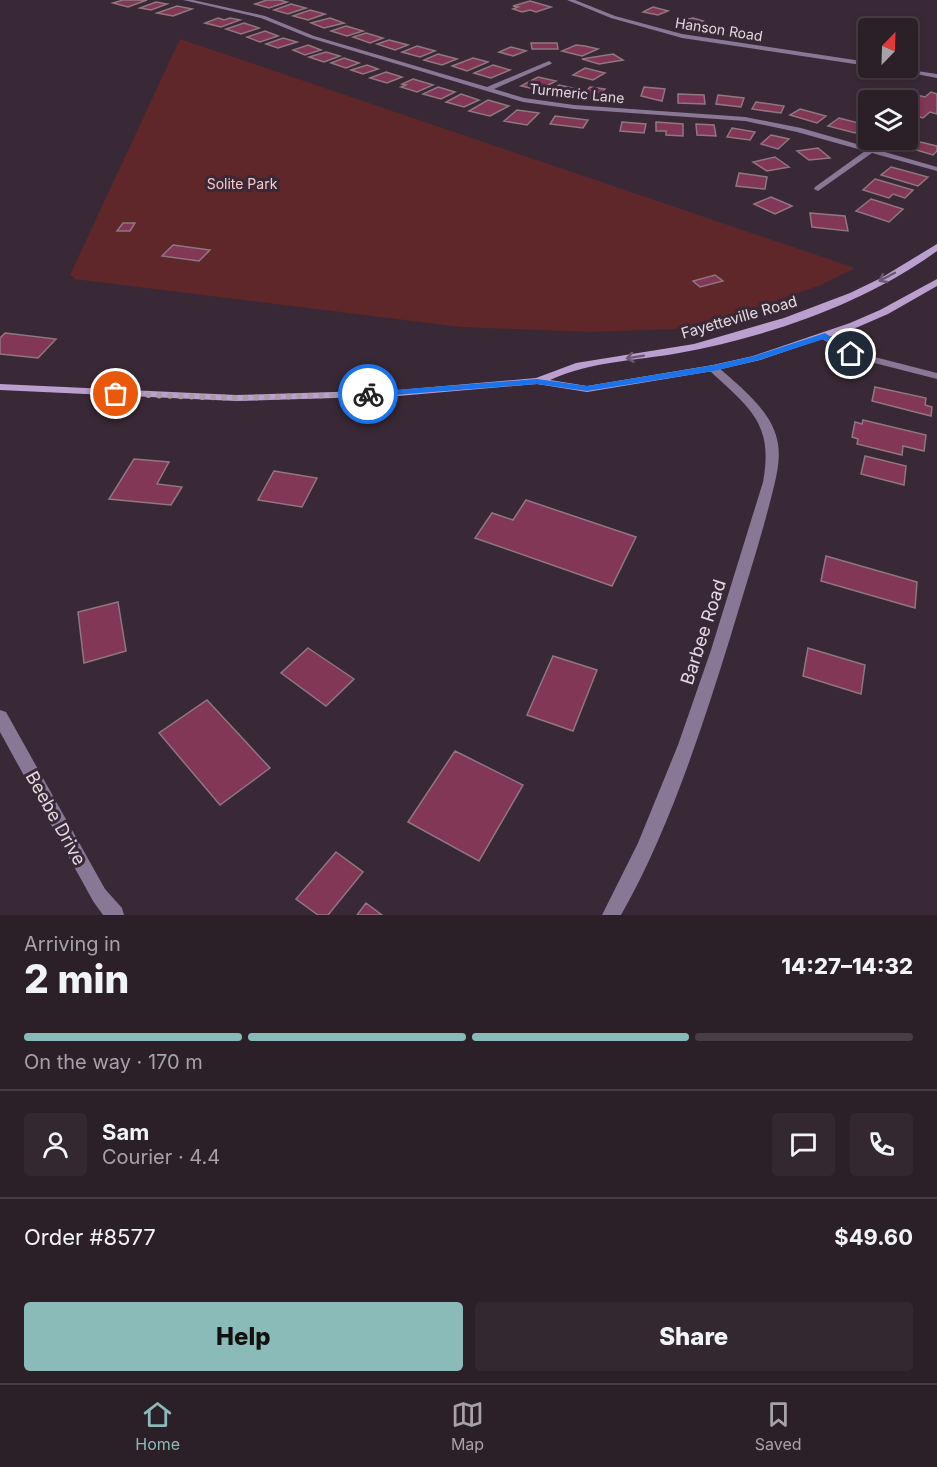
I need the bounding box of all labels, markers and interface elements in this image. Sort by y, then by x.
street label: Hanson Road [674,14,764,44]
north arrow [858,18,918,78]
map controls [858,18,918,150]
street label: Turmeric Lane [529,80,625,106]
button: layers [858,90,918,150]
park label: Solite Park [207,175,278,192]
one-way arrow [879,271,896,283]
street label: Fayetteville Road [679,291,799,343]
pin [825,328,876,379]
icon: home [834,337,867,370]
one-way arrow [626,352,645,363]
courier [338,364,398,424]
pin [90,368,141,419]
icon: bag [99,377,132,410]
icon: bike [352,378,385,411]
street label: Barbee Road [676,577,730,687]
street label: Beebe Drive [22,767,90,869]
text: Arriving in [24,932,121,956]
text: 14:27–14:32 [781,953,913,979]
text: 2 min [24,955,129,1002]
text: On the way · 170 m [24,1050,203,1074]
button: person [24,1113,87,1176]
button: chat [772,1113,835,1176]
button: phone [850,1113,913,1176]
text: Sam [102,1119,149,1145]
text: Courier · 4.4 [102,1145,220,1169]
text: Order #8577 [24,1224,156,1250]
text: $49.60 [834,1224,913,1250]
button: Help [24,1302,463,1371]
button: Share [475,1302,913,1371]
tab: Home [135,1398,180,1454]
tab: Map [451,1398,484,1454]
tab: Saved [755,1398,802,1454]

